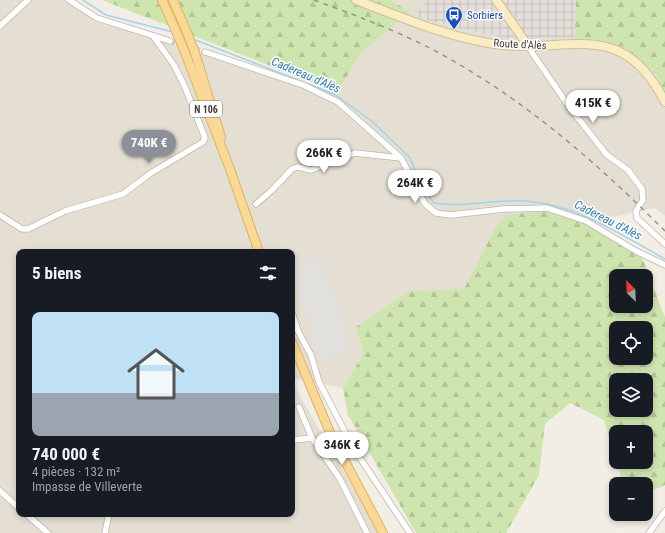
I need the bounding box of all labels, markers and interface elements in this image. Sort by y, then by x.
bus stop icon: Sorbiers [444,5,464,30]
place label: Sorbiers [467,9,503,22]
street label: Route d'Alès [493,37,547,52]
water label: Cadereau d'Alès [269,54,343,96]
pin: 415K € [560,90,626,124]
text: 415K € [575,95,611,110]
road number: N 106 [190,101,222,117]
pin: 740K € [116,130,182,164]
text: 740K € [131,135,167,150]
pin: 266K € [291,140,357,174]
text: 266K € [306,145,342,160]
pin: 264K € [382,170,448,204]
text: 264K € [397,175,433,190]
water label: Cadereau d'Alès [572,197,644,243]
icon: filters [257,262,279,284]
text: 5 biens [32,263,81,283]
north arrow [609,269,653,313]
map controls [609,269,653,521]
button: locate [609,321,653,365]
icon: home [120,338,192,410]
button: layers [609,373,653,417]
button: + [609,425,653,469]
pin: 346K € [309,432,375,466]
text: 346K € [324,437,360,452]
text: 740 000 € [32,444,100,464]
text: 4 pièces · 132 m² [32,464,120,479]
button: − [609,477,653,521]
text: Impasse de Villeverte [32,479,142,494]

